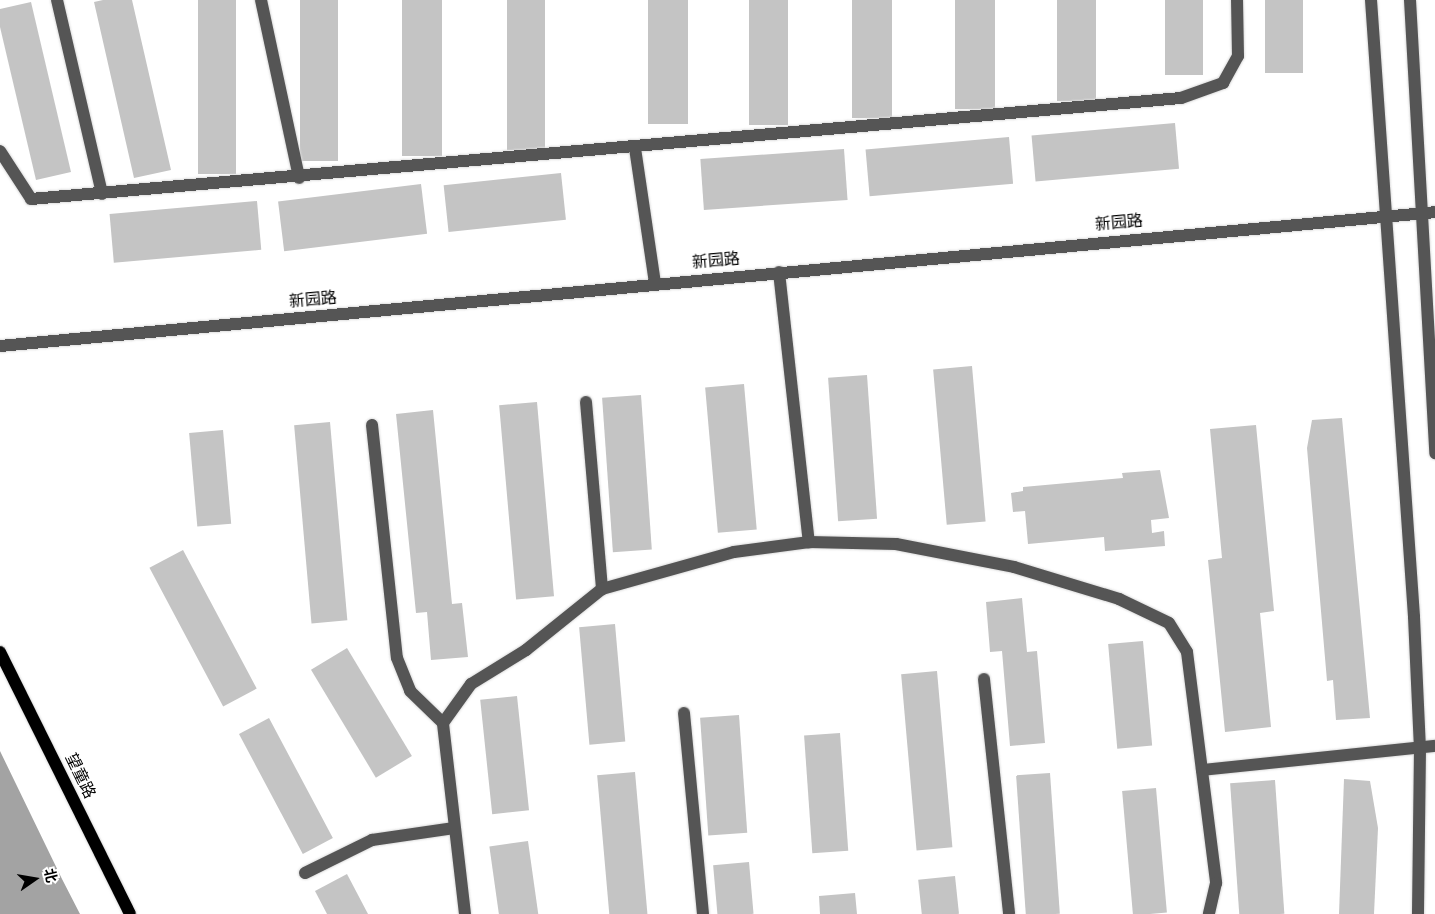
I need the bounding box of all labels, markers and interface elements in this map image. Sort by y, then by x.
street label: 新园路 [1094,211,1144,235]
street label: 新园路 [691,249,741,273]
street label: 新园路 [288,288,338,312]
street label: 望童路 [61,750,99,802]
north arrow [10,854,60,904]
text: 北 [40,867,60,884]

